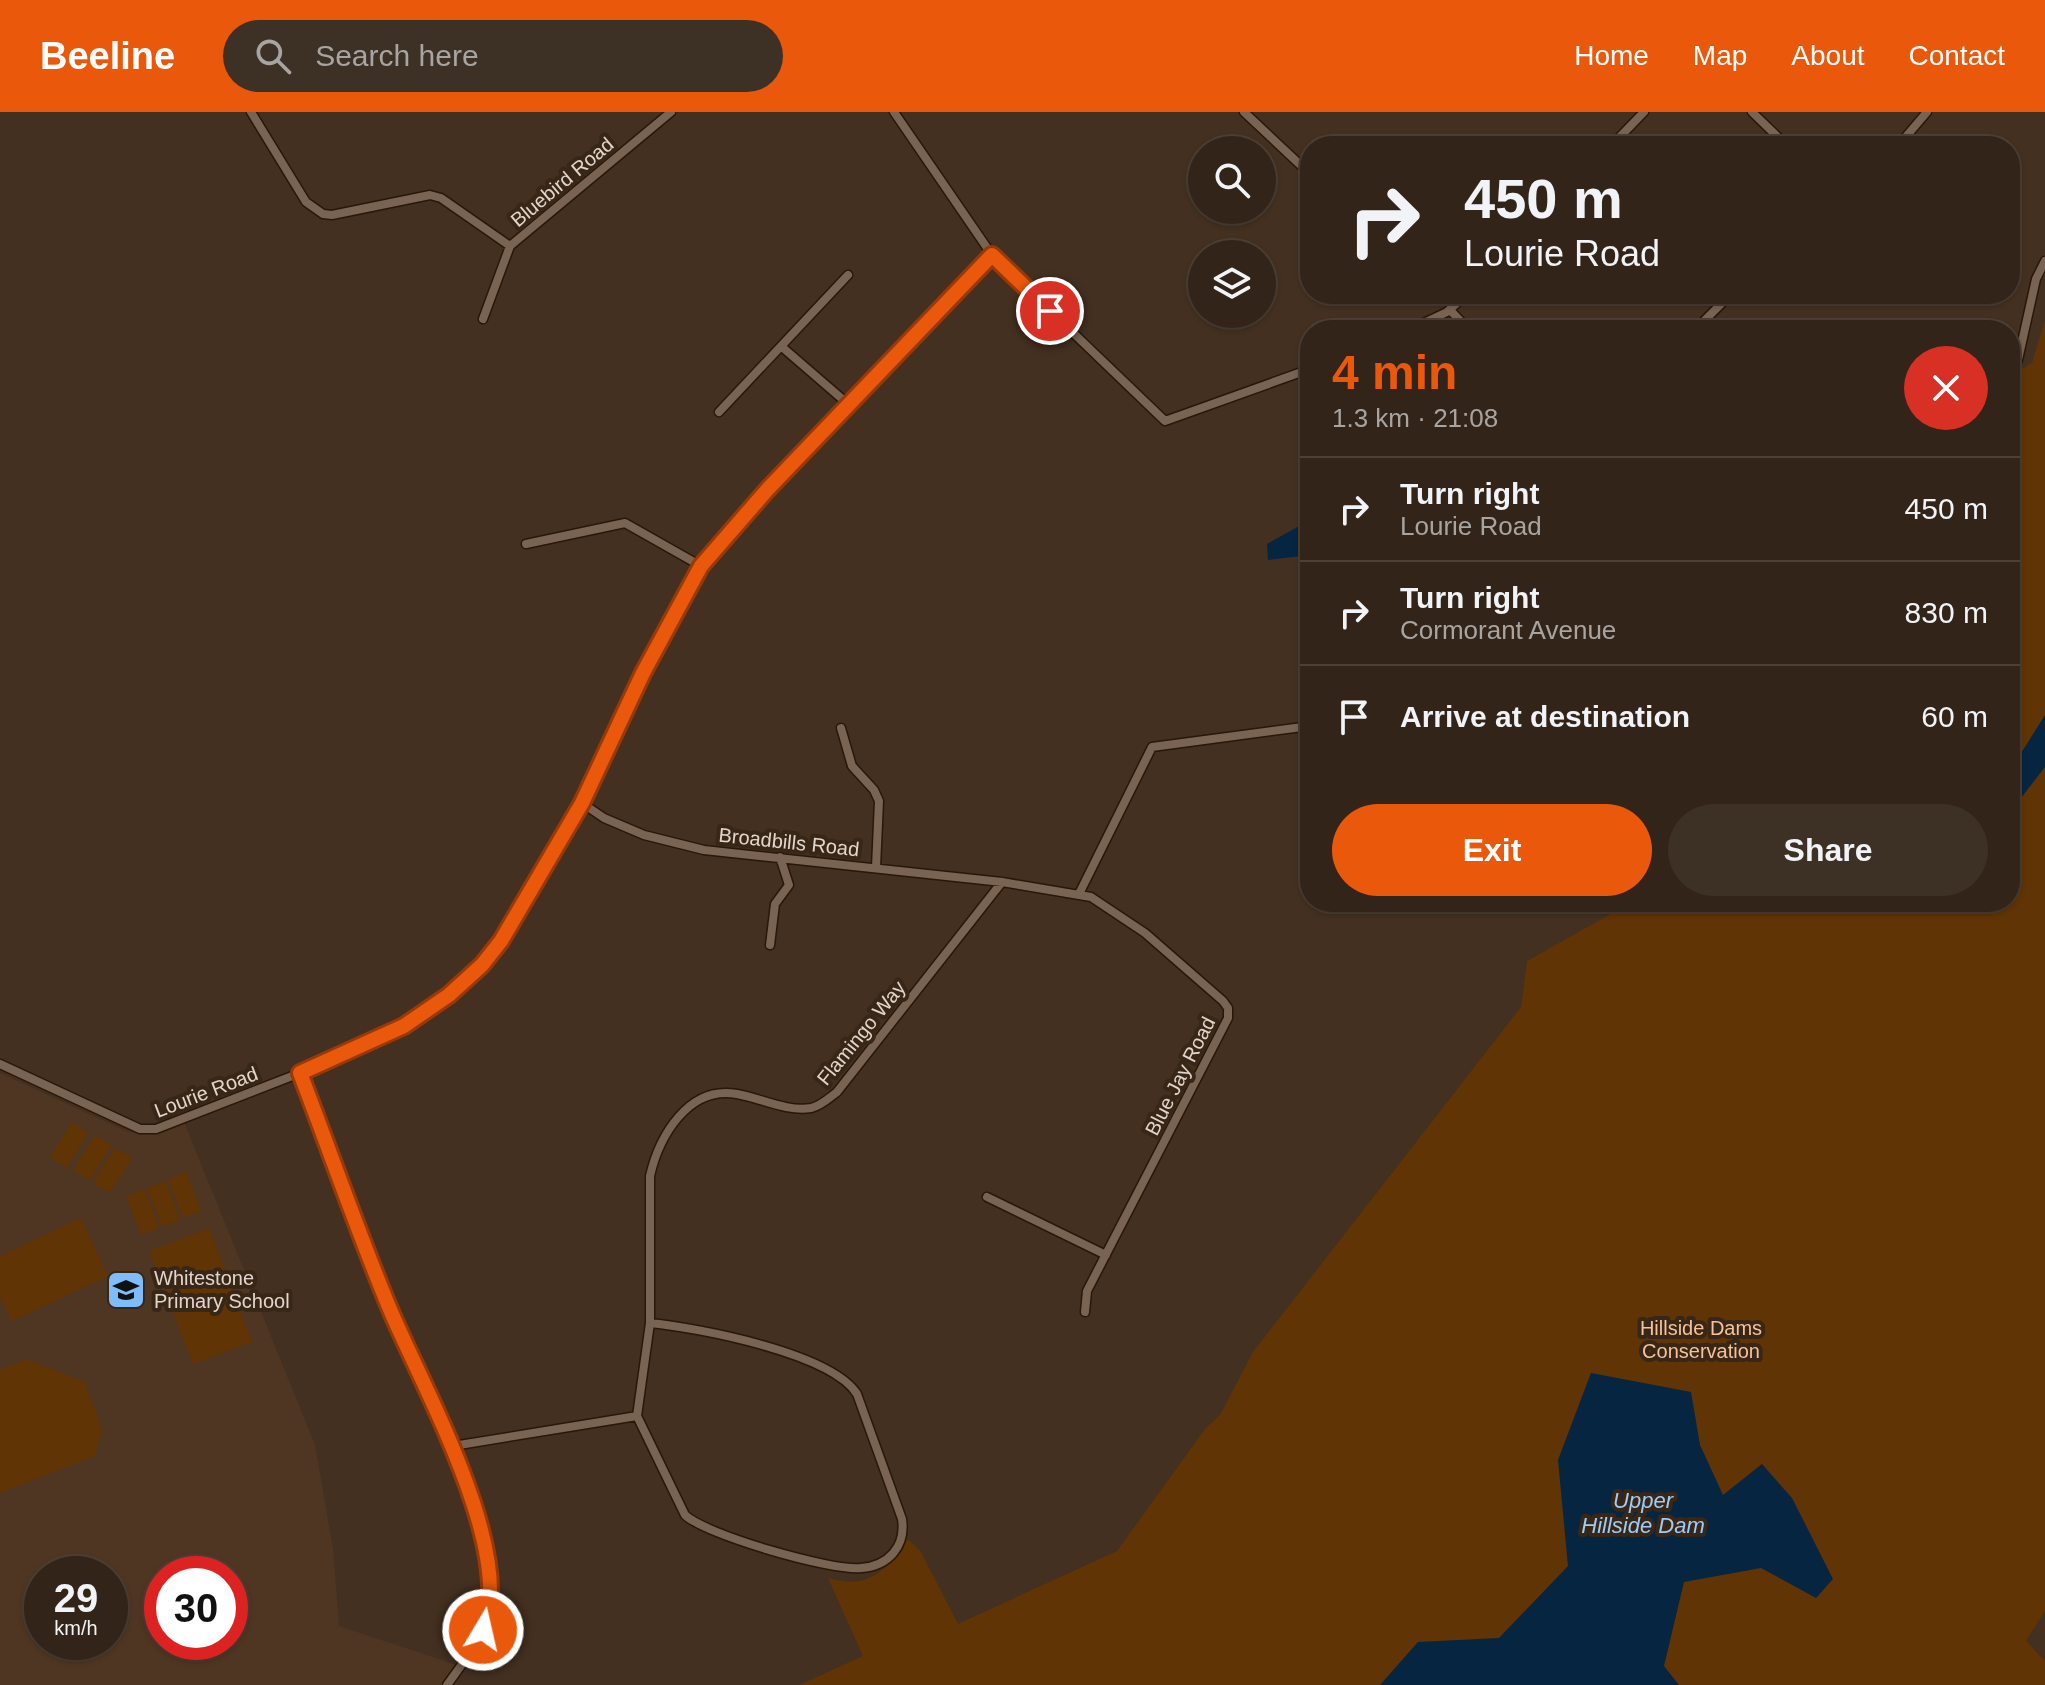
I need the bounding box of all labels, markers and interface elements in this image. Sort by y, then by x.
search box [223,20,783,92]
icon: search [251,34,295,78]
text: Beeline [40,35,175,77]
text: Search here [315,39,479,72]
text: Home [1574,40,1649,71]
text: Map [1693,40,1747,71]
text: About [1791,40,1865,71]
text: Contact [1909,40,2005,71]
street label: Bluebird Road [506,133,618,231]
map controls [1188,136,1276,328]
button: search [1188,136,1276,224]
text: 450 m [1464,167,1623,230]
icon: right [1332,168,1436,272]
text: Lourie Road [1464,233,1660,274]
button: layers [1188,240,1276,328]
pin [1016,277,1084,345]
icon: arrive [1028,289,1072,333]
text: 4 min [1332,346,1457,399]
button: close [1904,346,1988,430]
text: 1.3 km · 21:08 [1332,403,1498,433]
text: Turn right [1400,477,1539,510]
icon: right [1332,487,1376,531]
text: 450 m [1905,492,1988,525]
text: Lourie Road [1400,511,1542,541]
text: Turn right [1400,581,1539,614]
icon: right [1332,591,1376,635]
text: 830 m [1905,596,1988,629]
text: Cormorant Avenue [1400,615,1616,645]
icon: arrive [1332,695,1376,739]
text: Arrive at destination [1400,700,1690,733]
text: 60 m [1921,700,1988,733]
button: Exit [1332,804,1652,896]
button: Share [1668,804,1988,896]
street label: Broadbills Road [718,824,860,860]
street label: Flamingo Way [812,977,910,1089]
street label: Blue Jay Road [1141,1013,1219,1139]
street label: Lourie Road [151,1062,261,1122]
place label: Whitestone Primary School [154,1267,290,1312]
school or university icon: Whitestone Primary School [105,1269,147,1311]
park label: Hillside Dams Conservation [1640,1317,1762,1362]
water label: Upper Hillside Dam [1581,1488,1705,1538]
speed limit sign: 30 [144,1556,248,1660]
text: 29 [54,1576,98,1620]
position arrow [441,1588,525,1672]
text: km/h [54,1617,98,1639]

